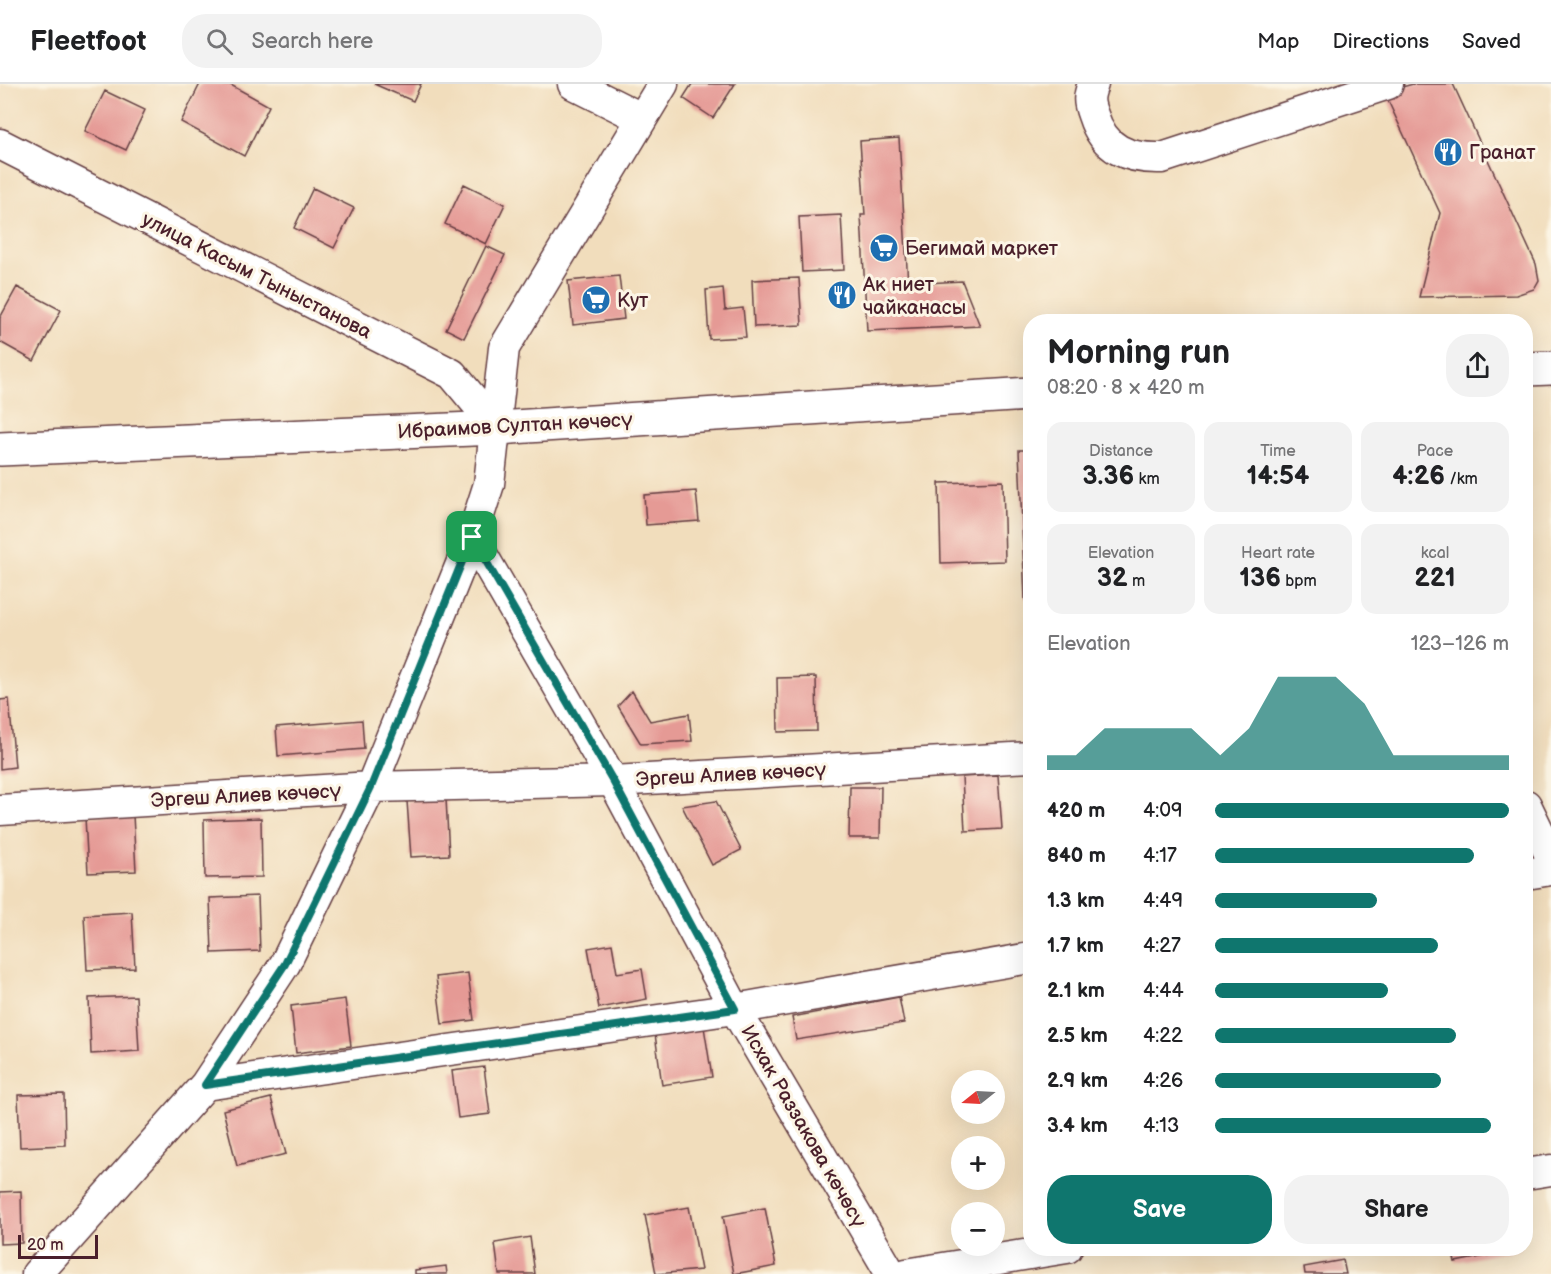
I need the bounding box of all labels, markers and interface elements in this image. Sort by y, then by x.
search box [182,14,602,68]
text: Fleetfoot [30,25,146,58]
icon: search [203,25,236,58]
text: Search here [251,28,373,55]
text: Map [1257,29,1300,54]
text: Directions [1333,29,1429,54]
text: Saved [1462,29,1521,54]
restaurant icon: Гранат [1432,136,1464,168]
place label: Гранат [1469,141,1536,165]
street label: улица Касым Тыныстанова [138,207,376,344]
supermarket icon: Бегимай маркет [868,232,900,264]
place label: Бегимай маркет [905,237,1059,261]
place label: Ак ниет чайканасы [862,273,966,320]
restaurant icon: Ак ниет чайканасы [826,279,858,311]
supermarket icon: Кут [580,284,612,316]
place label: Кут [617,289,649,313]
text: Morning run [1047,333,1230,373]
button: share [1446,334,1509,397]
text: 08:20 · 8 × 420 m [1047,376,1205,400]
street label: Ибраимов Султан көчөсү [397,408,633,444]
text: Distance [1089,442,1153,461]
text: Time [1260,442,1296,461]
text: Pace [1417,442,1453,461]
text: 3.36 [1082,461,1134,492]
text: 14:54 [1247,461,1309,492]
text: 4:26 [1392,461,1445,492]
text: km [1134,470,1160,489]
text: /km [1445,470,1478,489]
pin [446,511,497,562]
icon: arrive [455,520,488,553]
text: Elevation [1088,544,1154,563]
text: Heart rate [1241,544,1315,563]
text: kcal [1421,544,1449,563]
text: 32 [1097,563,1128,594]
text: 136 [1239,563,1281,594]
text: 221 [1414,563,1456,594]
text: m [1128,572,1145,591]
text: bpm [1281,572,1317,591]
text: Elevation [1047,632,1130,656]
text: 123–126 m [1411,632,1509,656]
street label: Эргеш Алиев көчөсү [635,758,827,792]
street label: Эргеш Алиев көчөсү [150,779,342,813]
text: 420 m [1047,799,1105,823]
text: 4:09 [1143,799,1183,823]
text: 840 m [1047,844,1106,868]
text: 4:17 [1143,844,1177,868]
text: 1.3 km [1047,889,1104,913]
text: 4:49 [1143,889,1183,913]
text: 1.7 km [1047,934,1104,958]
text: 4:27 [1143,934,1181,958]
text: 2.1 km [1047,979,1105,1003]
text: 4:44 [1143,979,1184,1003]
street label: Исхак Раззакова көчөсү [735,1021,871,1232]
text: 2.5 km [1047,1024,1108,1048]
text: 4:22 [1143,1024,1183,1048]
text: 2.9 km [1047,1069,1108,1093]
text: 4:26 [1143,1069,1183,1093]
north arrow [951,1070,1005,1124]
map controls [951,1070,1005,1256]
text: 3.4 km [1047,1114,1108,1138]
text: 4:13 [1143,1114,1179,1138]
button: + [951,1136,1005,1190]
button: Save [1047,1175,1272,1244]
button: Share [1284,1175,1509,1244]
button: − [951,1202,1005,1256]
scale bar [18,1232,98,1260]
text: 20 m [27,1236,63,1255]

